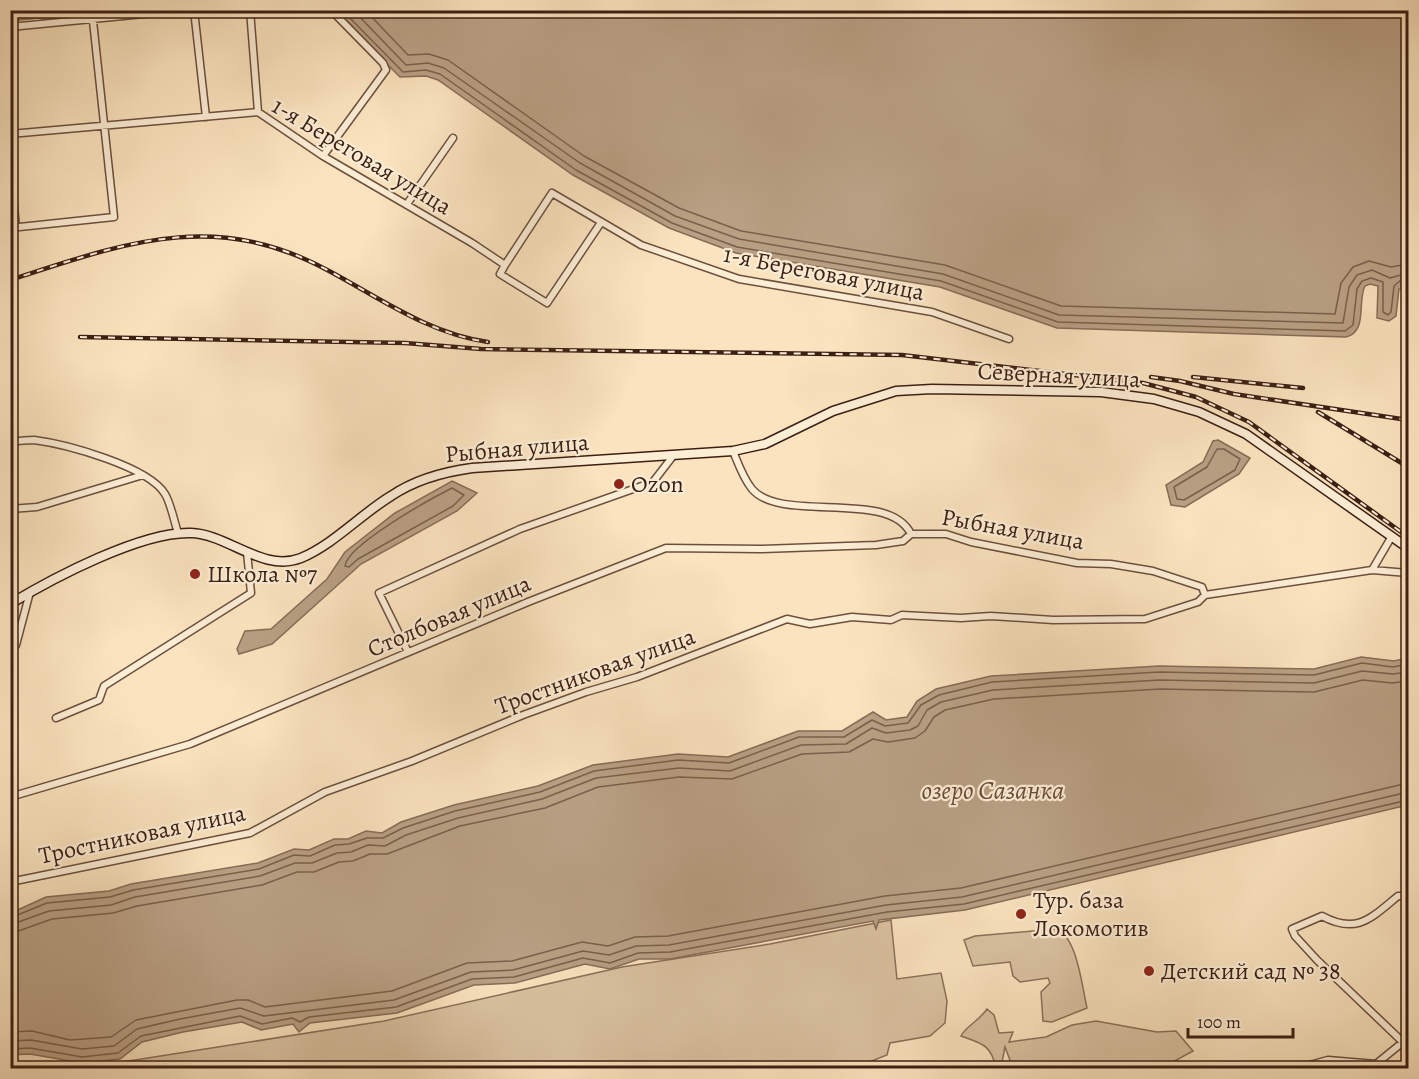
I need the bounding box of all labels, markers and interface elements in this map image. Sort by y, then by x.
street label: 1-я Береговая улица [266,90,458,222]
street label: 1-я Береговая улица [721,238,927,308]
street label: Северная улица [977,355,1141,395]
street label: Рыбная улица [444,426,590,470]
place label: Ozon [631,468,684,500]
marker: Ozon [612,477,626,491]
street label: Рыбная улица [939,501,1087,557]
place label: Школа №7 [207,558,318,590]
marker: Школа №7 [188,567,202,581]
street label: Столбовая улица [362,567,536,665]
street label: Тростниковая улица [491,620,699,722]
water label: озеро Сазанка [922,773,1064,808]
street label: Тростниковая улица [36,796,248,872]
place label: Тур. база Локомотив [1033,884,1149,944]
marker: Тур. база Локомотив [1014,907,1028,921]
place label: Детский сад № 38 [1161,955,1341,987]
marker: Детский сад № 38 [1142,964,1156,978]
scale bar [1188,1001,1293,1039]
text: 100 m [1197,1010,1241,1034]

